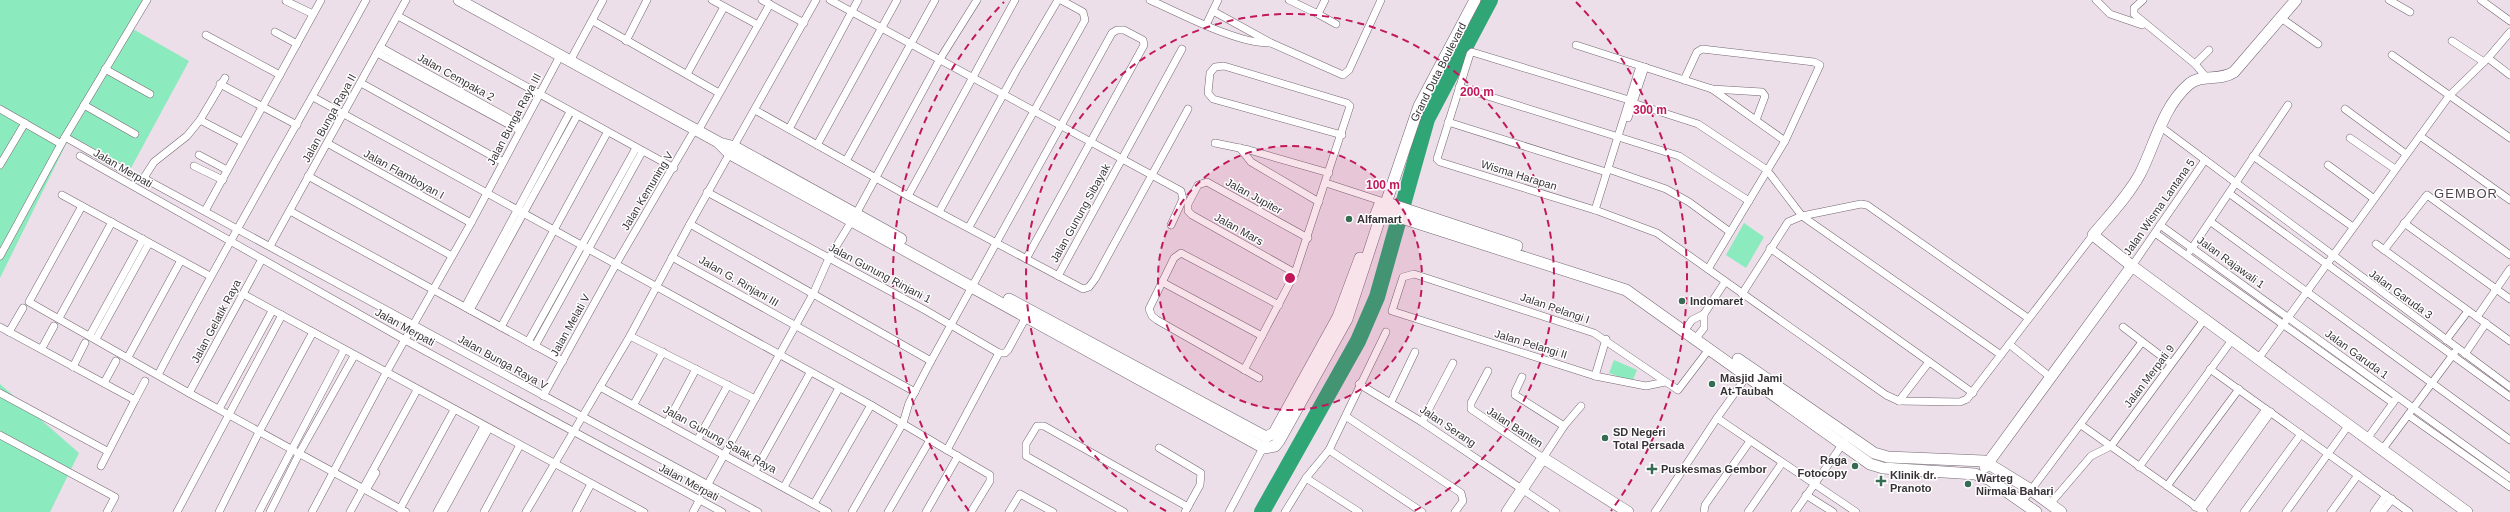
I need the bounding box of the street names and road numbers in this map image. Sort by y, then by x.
street label: Grand Duta Boulevard [1408,21,1468,123]
street label: Jalan Cempaka 2 [416,51,496,103]
street label: Jalan Bunga Raya III [485,71,543,167]
street label: Jalan Bunga Raya II [300,72,358,164]
street label: Jalan Merpati [91,146,155,190]
street label: Jalan Flamboyan I [362,147,446,201]
street label: Jalan Kemuning V [619,149,675,232]
street label: Jalan Wisma Lantana 5 [2121,156,2197,258]
street label: Wisma Harapan [1480,158,1558,192]
street label: Jalan Gunung Sibayak [1048,161,1112,264]
street label: Jalan Jupiter [1224,176,1284,217]
street label: Jalan Mars [1213,211,1266,248]
street label: Jalan Rajawali 1 [2195,234,2267,290]
street label: Jalan Gunung Rinjani 1 [827,241,933,305]
street label: Jalan G. Rinjani III [697,253,781,309]
street label: Jalan Garuda 3 [2367,267,2435,321]
street label: Jalan Gelatik Raya [189,277,243,365]
street label: Jalan Melati V [548,291,592,358]
street label: Jalan Pelangi I [1519,291,1591,325]
street label: Jalan Merpati [373,306,437,348]
street label: Jalan Pelangi II [1493,327,1569,361]
street label: Jalan Garuda 1 [2323,327,2391,381]
street label: Jalan Bunga Raya V [456,332,550,392]
street label: Jalan Merpati 9 [2122,342,2176,410]
street label: Jalan Gunung Salak Raya [661,403,780,476]
street label: Jalan Serang [1418,403,1478,449]
street label: Jalan Banten [1485,404,1545,450]
street label: Jalan Merpati [657,461,721,503]

